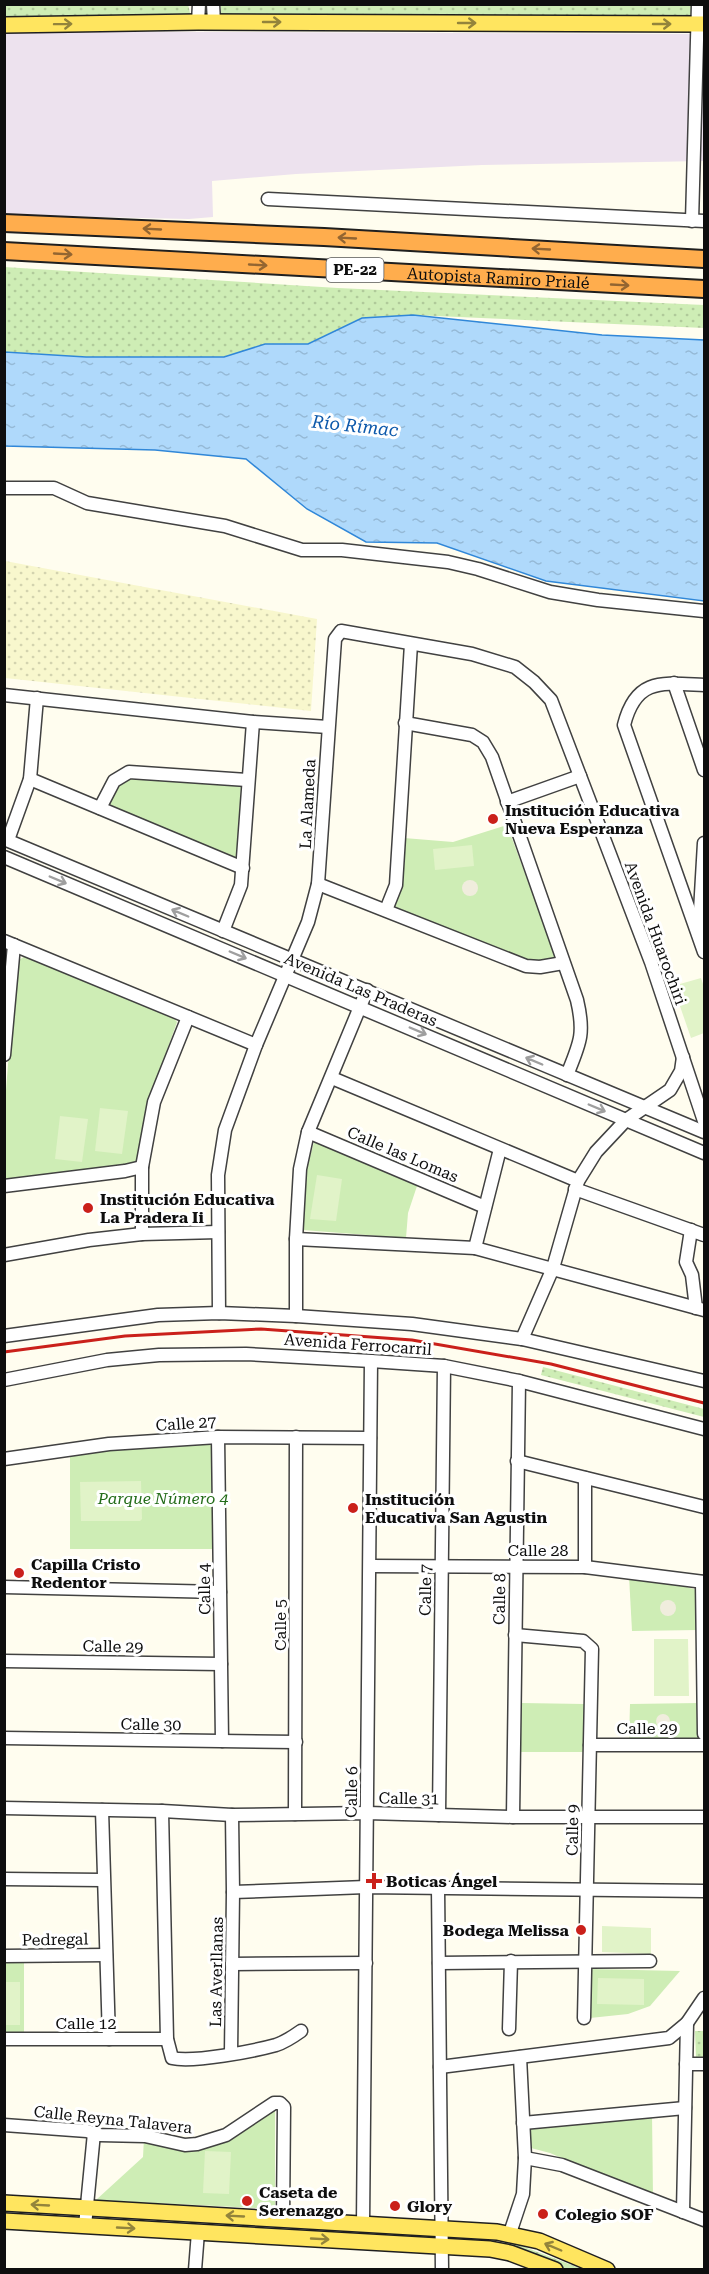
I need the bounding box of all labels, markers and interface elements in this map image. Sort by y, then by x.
one-way arrow [262,16,282,28]
one-way arrow [456,17,476,29]
one-way arrow [52,18,72,30]
one-way arrow [651,18,671,30]
one-way arrow [142,224,162,235]
one-way arrow [337,233,357,244]
one-way arrow [532,244,552,255]
one-way arrow [52,249,72,260]
road number: PE-22 [326,258,384,282]
one-way arrow [247,260,267,271]
street label: Autopista Ramiro Prialé [407,264,590,293]
one-way arrow [610,279,630,290]
water label: Río Rímac [310,410,400,441]
street label: La Alameda [296,758,319,850]
place label: Institución Educativa Nueva Esperanza [505,801,680,838]
marker: Institución Educativa Nueva Esperanza [486,812,500,826]
street label: Avenida Huarochiri [621,859,690,1007]
one-way arrow [49,875,67,886]
one-way arrow [171,907,189,918]
street label: Avenida Las Praderas [282,949,440,1030]
one-way arrow [229,950,247,961]
one-way arrow [408,1026,426,1038]
one-way arrow [525,1055,544,1066]
one-way arrow [588,1103,606,1114]
street label: Calle las Lomas [344,1123,462,1187]
place label: Institución Educativa La Pradera Ii [100,1190,275,1227]
marker: Institución Educativa La Pradera Ii [81,1201,95,1215]
street label: Avenida Ferrocarril [283,1330,433,1359]
street label: Calle 27 [155,1412,217,1435]
park label: Parque Número 4 [97,1489,228,1508]
place label: Institución Educativa San Agustin [365,1490,547,1527]
marker: Institución Educativa San Agustin [346,1501,360,1515]
street label: Calle 28 [508,1541,568,1560]
place label: Capilla Cristo Redentor [31,1555,141,1592]
street label: Calle 4 [195,1563,214,1615]
street label: Calle 7 [416,1564,435,1616]
marker: Capilla Cristo Redentor [12,1566,26,1580]
street label: Calle 8 [490,1573,509,1625]
street label: Calle 5 [271,1599,290,1651]
street label: Calle 29 [82,1636,144,1657]
street label: Calle 30 [120,1714,182,1735]
street label: Calle 29 [617,1719,677,1738]
street label: Calle 6 [342,1766,361,1818]
street label: Calle 31 [378,1788,440,1809]
street label: Calle 9 [563,1804,582,1856]
place label: Boticas Ángel [386,1872,498,1891]
marker: Boticas Ángel [367,1874,381,1888]
street label: Las Averllanas [206,1916,227,2027]
place label: Bodega Melissa [443,1921,570,1940]
marker: Bodega Melissa [574,1923,588,1937]
street label: Pedregal [22,1929,89,1950]
street label: Calle 12 [56,2014,116,2033]
street label: Calle Reyna Talavera [33,2102,193,2137]
place label: Caseta de Serenazgo [259,2183,344,2220]
marker: Caseta de Serenazgo [240,2194,254,2208]
place label: Glory [407,2197,452,2216]
one-way arrow [31,2199,50,2210]
marker: Glory [388,2199,402,2213]
place label: Colegio SOF [555,2205,654,2224]
marker: Colegio SOF [536,2207,550,2221]
one-way arrow [225,2210,245,2221]
one-way arrow [115,2223,135,2234]
one-way arrow [310,2234,330,2245]
one-way arrow [544,2241,563,2252]

